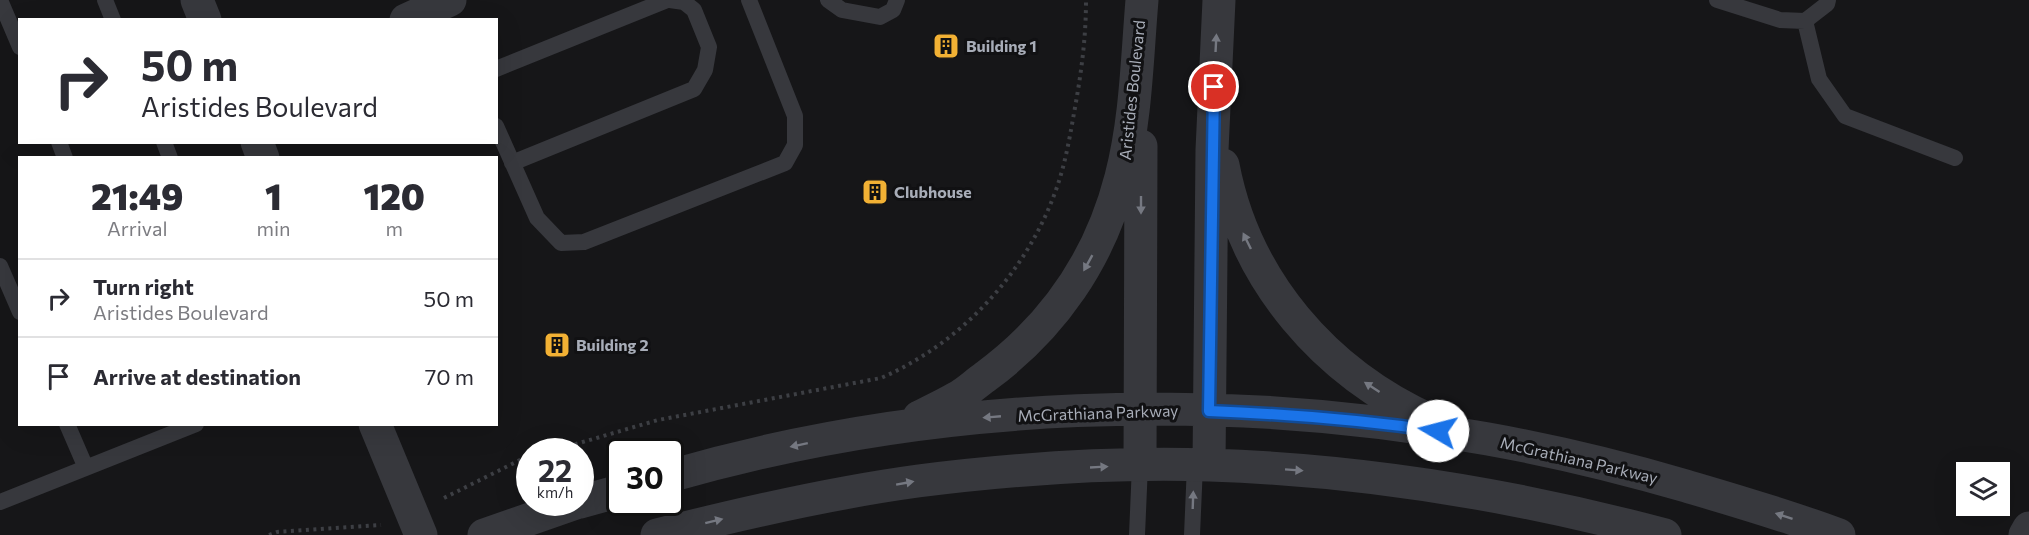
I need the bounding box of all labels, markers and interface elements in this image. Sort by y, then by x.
street label: Aristides Boulevard [1115,19,1148,161]
building icon: Building 1 [931,31,961,61]
one-way arrow [1212,34,1221,53]
place label: Building 1 [966,36,1037,55]
text: 50 m [141,38,238,90]
icon: right [42,42,120,120]
pin [1188,61,1239,112]
icon: arrive [1197,70,1230,103]
text: Aristides Boulevard [141,90,378,123]
text: 21:49 [91,173,183,217]
text: 1 [265,173,282,217]
text: 120 [364,173,425,217]
building icon: Clubhouse [860,177,890,207]
place label: Clubhouse [894,182,972,201]
one-way arrow [1136,196,1146,215]
text: Arrival [107,216,167,240]
text: min [256,216,291,240]
text: m [386,216,403,240]
one-way arrow [1243,233,1252,250]
one-way arrow [1083,254,1093,271]
text: Turn right [93,273,194,300]
icon: right [42,282,75,315]
text: 50 m [424,285,474,312]
text: Aristides Boulevard [93,300,268,324]
building icon: Building 2 [542,330,572,360]
place label: Building 2 [576,335,649,354]
icon: arrive [42,360,75,393]
text: Arrive at destination [93,363,301,390]
text: 70 m [425,363,474,390]
one-way arrow [1364,382,1381,393]
position arrow [1406,399,1470,463]
street label: McGrathiana Parkway [1017,400,1179,425]
one-way arrow [983,412,1002,422]
street label: McGrathiana Parkway [1499,432,1660,487]
speed limit sign: 30 [606,438,684,516]
one-way arrow [790,441,809,450]
text: 22 [538,451,572,488]
one-way arrow [1090,462,1109,471]
map controls [1956,462,2010,516]
button: layers [1956,462,2010,516]
one-way arrow [1284,466,1303,475]
one-way arrow [896,479,915,488]
text: km/h [537,483,573,501]
one-way arrow [1189,490,1198,509]
one-way arrow [1775,511,1793,520]
one-way arrow [704,515,723,525]

